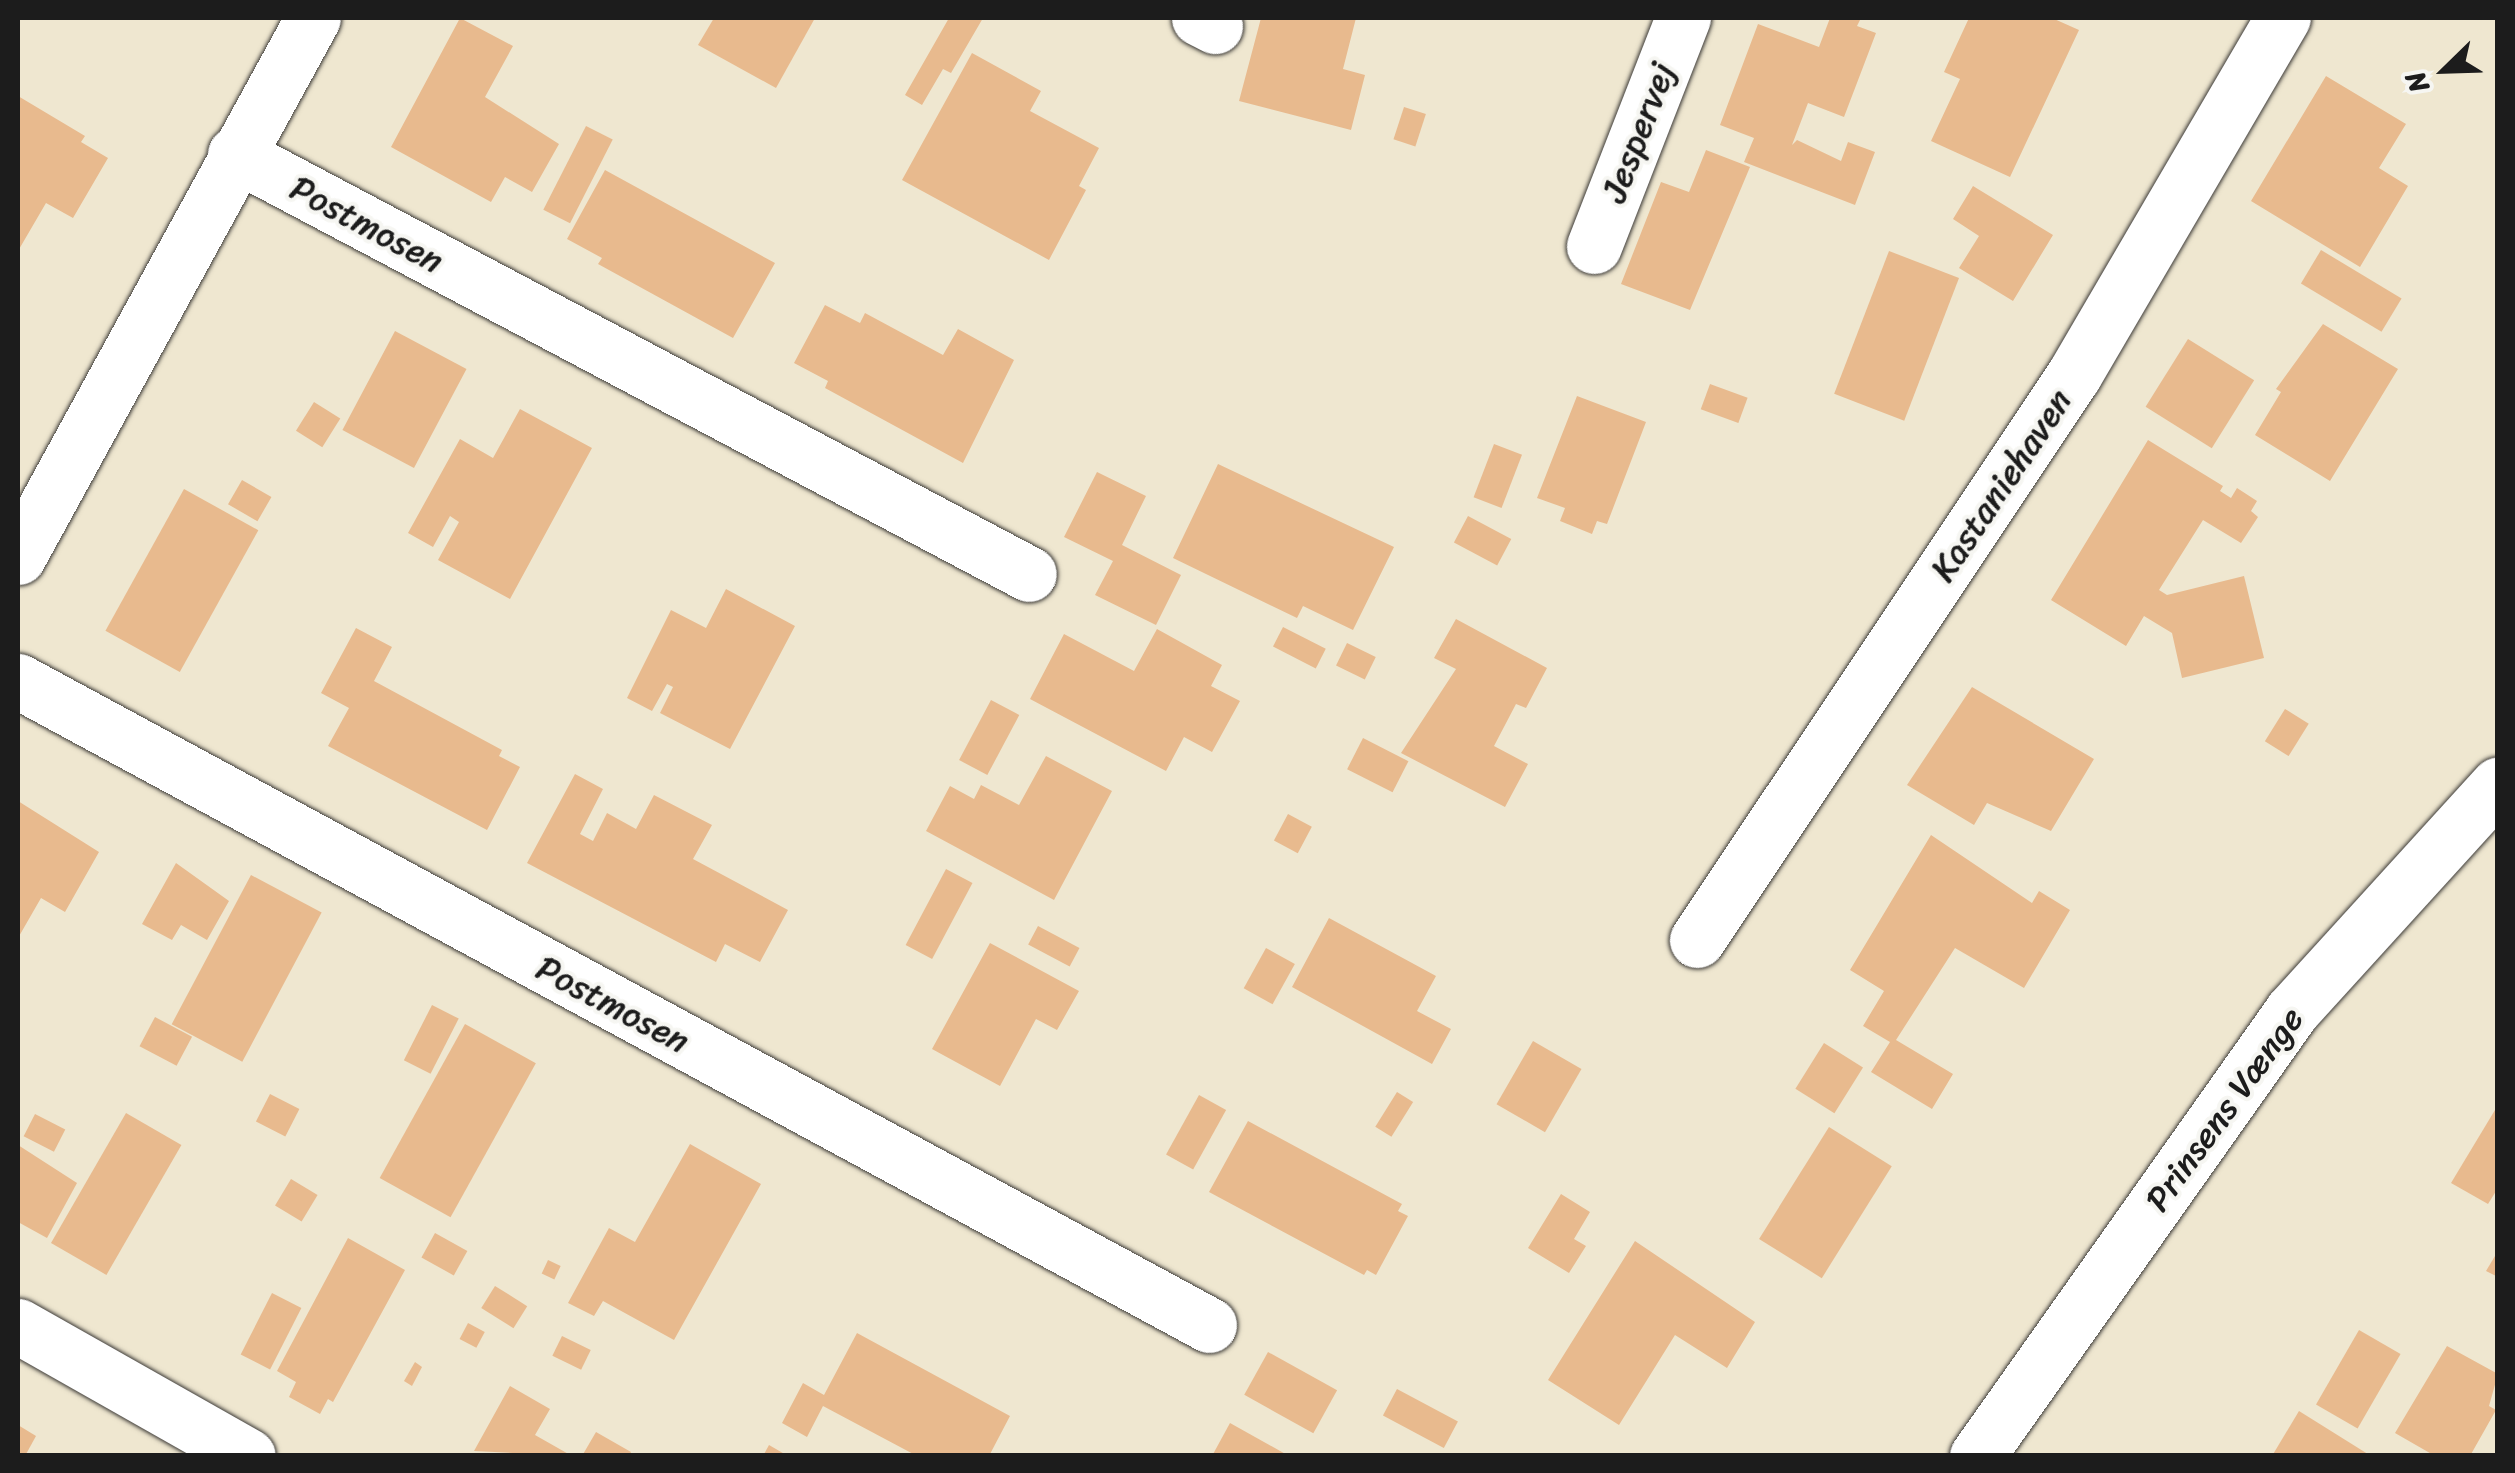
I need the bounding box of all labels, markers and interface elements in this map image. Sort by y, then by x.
north arrow [2395,20,2495,120]
street label: Jespervej [1592,56,1684,208]
text: N [2391,63,2443,100]
street label: Postmosen [283,166,451,282]
street label: Kastaniehaven [1921,381,2081,589]
street label: Postmosen [529,946,697,1062]
street label: Prinsens Vænge [2136,999,2312,1219]

